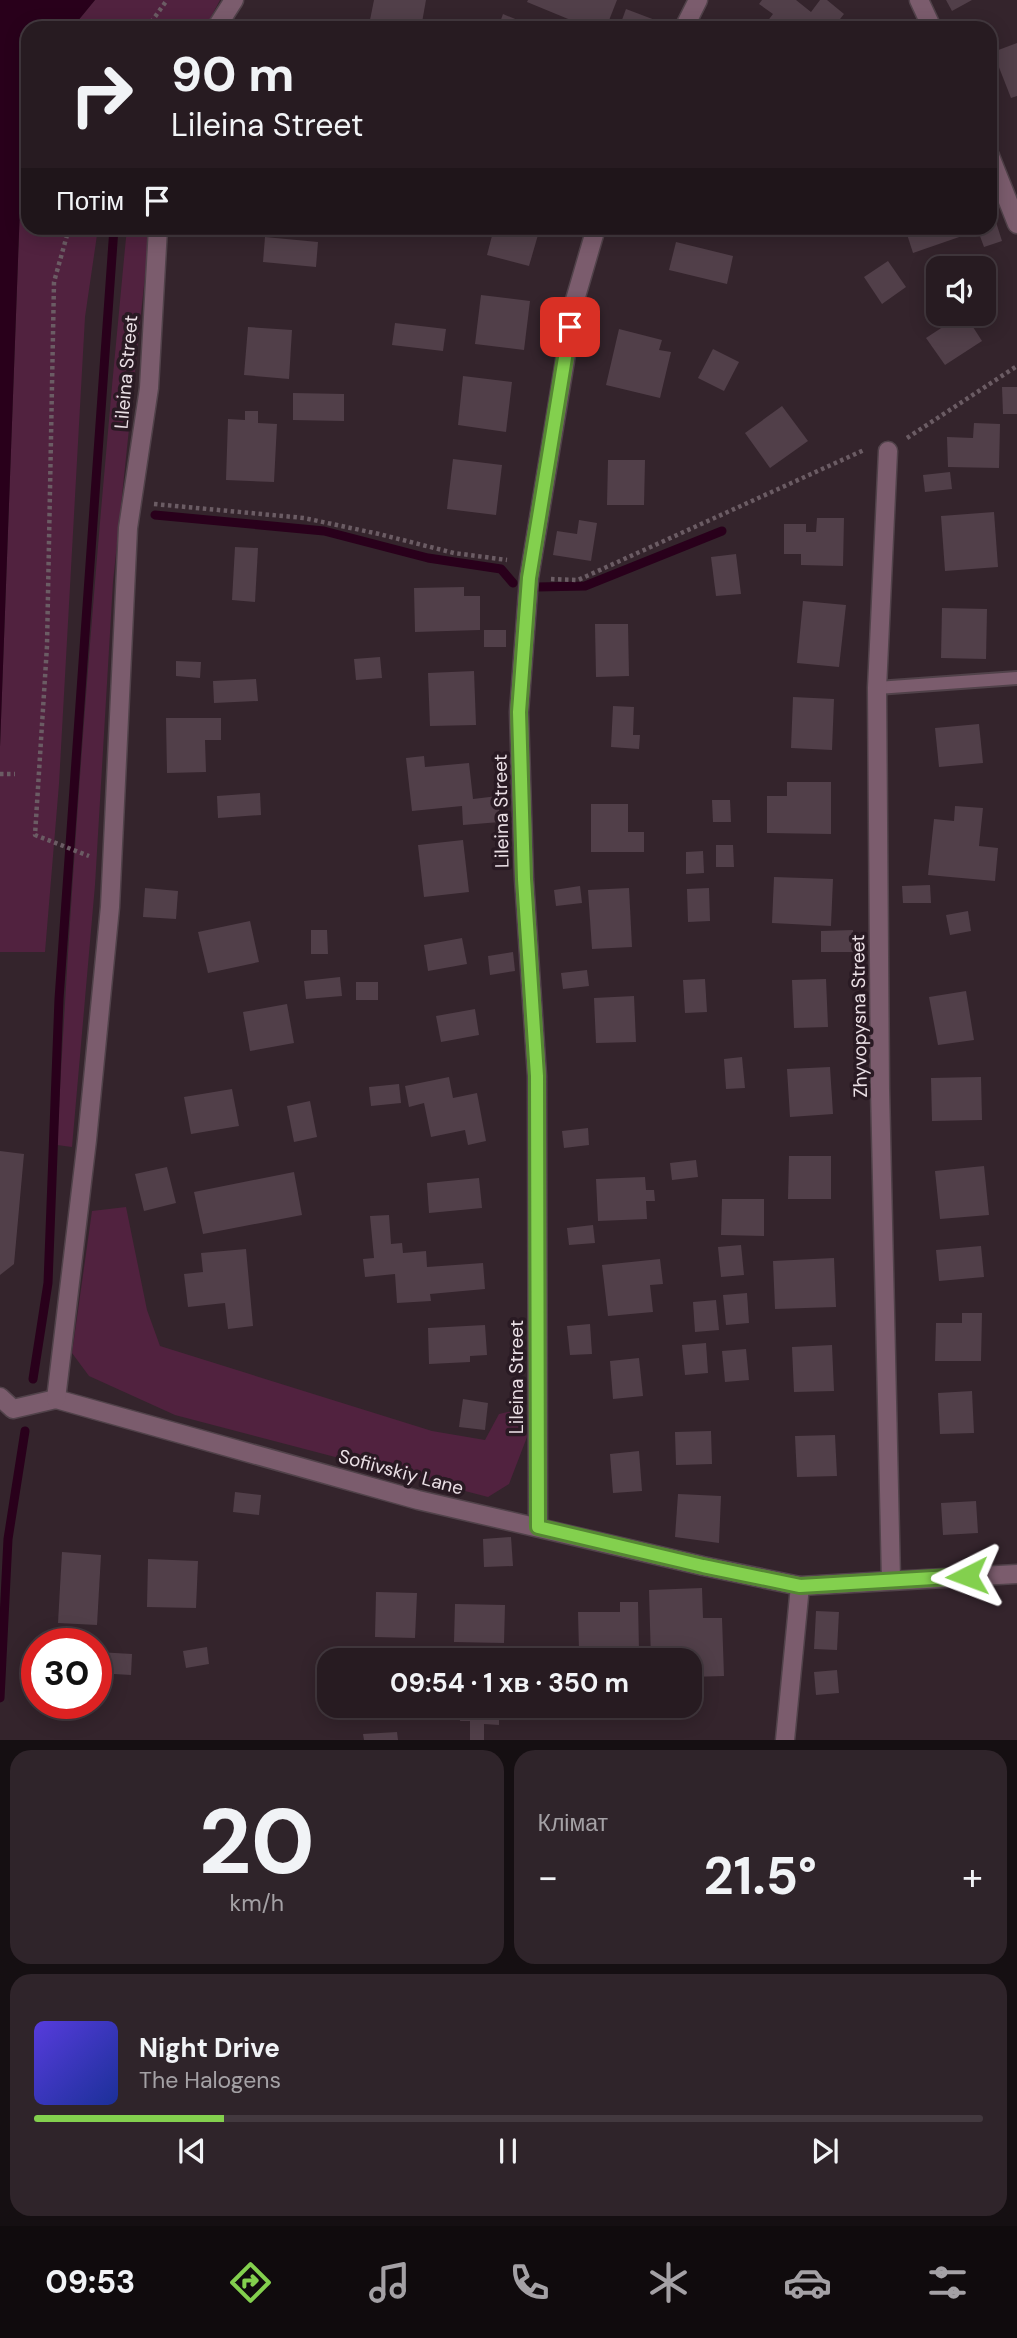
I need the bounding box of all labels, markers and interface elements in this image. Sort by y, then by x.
text: 90 m [171,42,294,106]
icon: right [56,49,147,140]
text: Lileina Street [171,104,364,146]
icon: arrive [138,182,176,220]
text: Потім [56,184,124,218]
map controls [926,256,996,326]
button: sound [926,256,996,326]
pin [540,297,600,357]
icon: arrive [551,308,589,346]
street label: Lileina Street [109,314,143,430]
street label: Lileina Street [488,754,514,868]
street label: Zhyvopysna Street [845,934,873,1098]
street label: Lileina Street [504,1320,529,1434]
street label: Sofiivskiy Lane [336,1443,466,1501]
position arrow [930,1539,1004,1613]
speed limit sign: 30 [21,1628,112,1719]
text: 09:54 · 1 хв · 350 m [390,1666,629,1700]
text: 20 [199,1783,315,1901]
text: Клімат [538,1808,608,1838]
text: 21.5° [704,1842,817,1910]
text: − [538,1852,558,1902]
text: + [962,1852,983,1902]
text: km/h [230,1888,284,1918]
text: Night Drive [139,2031,280,2065]
text: The Halogens [139,2065,281,2095]
icon: previous [173,2132,211,2170]
icon: pause [489,2132,527,2170]
icon: next [806,2132,844,2170]
icon: directions [226,2258,275,2307]
icon: music [365,2258,414,2307]
icon: phone [505,2258,554,2307]
icon: climate [644,2258,693,2307]
icon: car [783,2258,832,2307]
icon: filters [923,2258,972,2307]
text: 09:53 [45,2261,135,2303]

